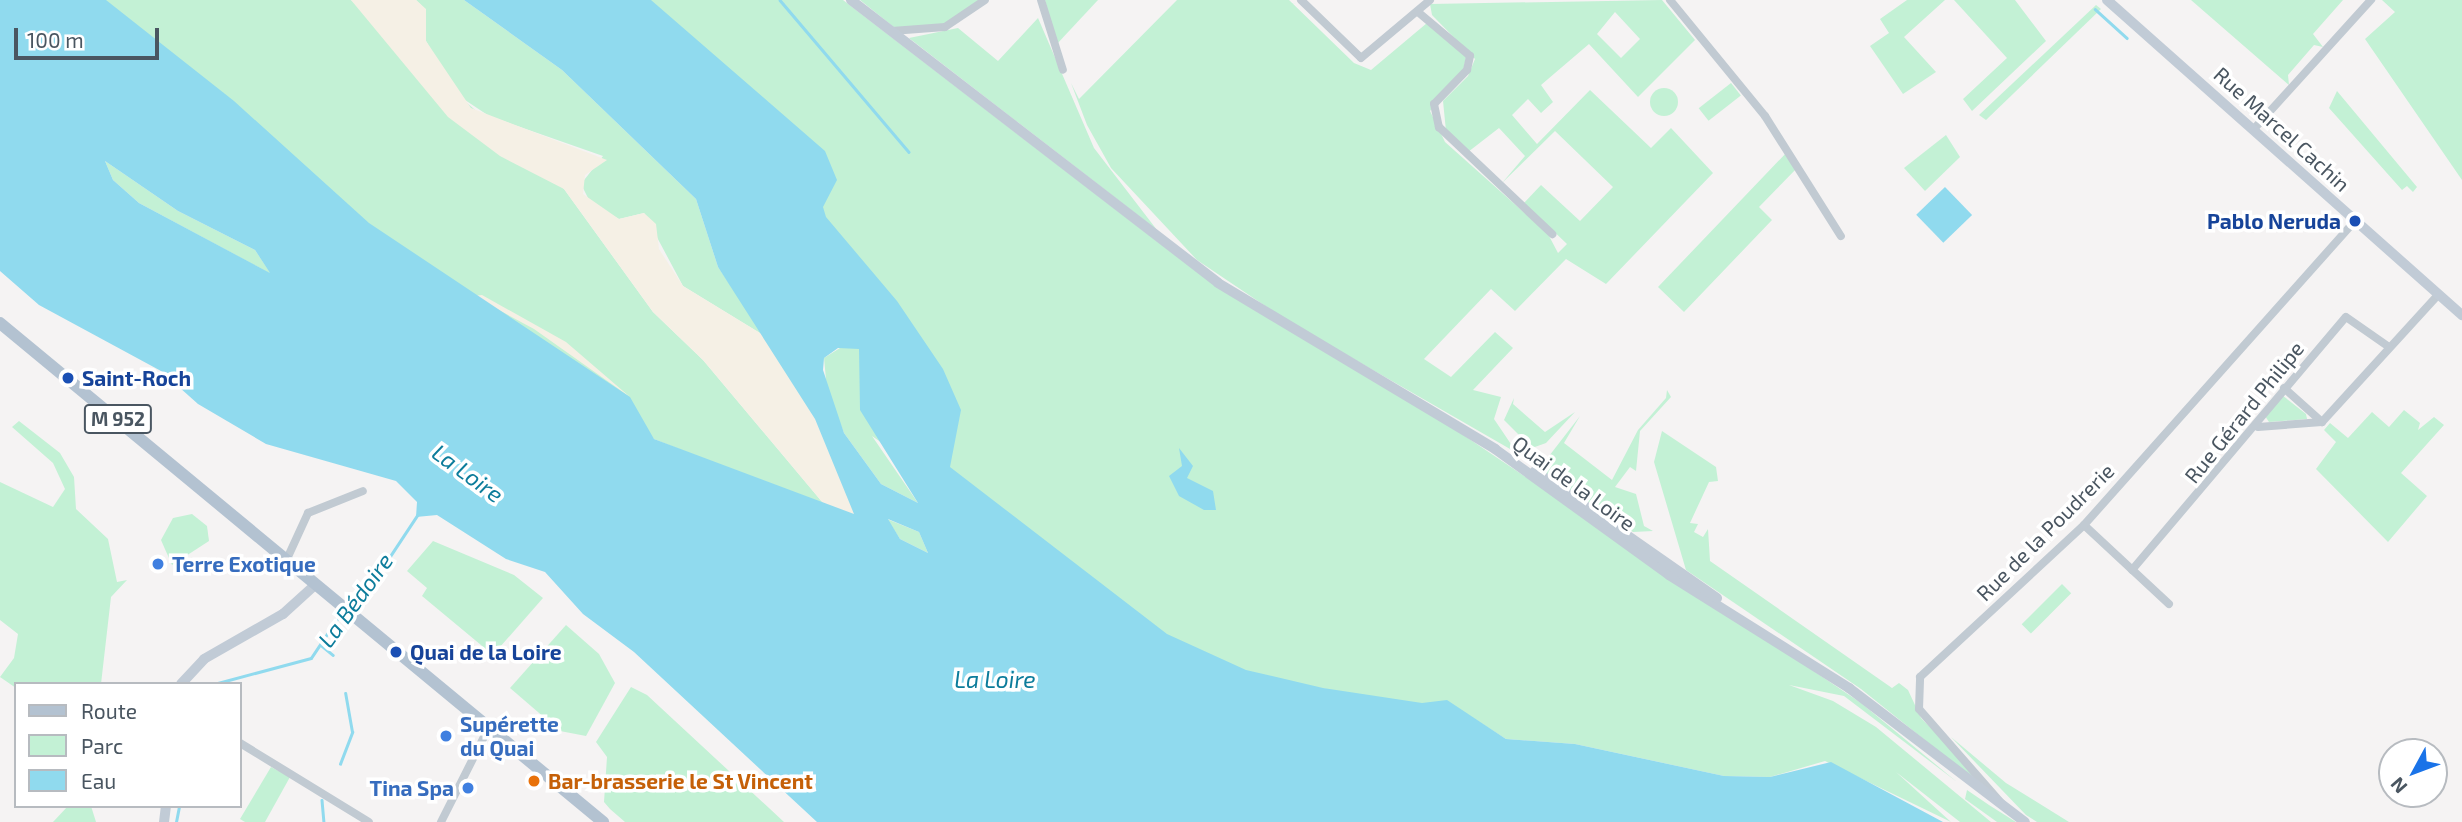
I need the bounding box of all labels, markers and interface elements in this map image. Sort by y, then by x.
scale bar [18,14,163,58]
text: 100 m [27,27,84,52]
street label: Rue Marcel Cachin [2209,61,2355,197]
place label: Pablo Neruda [2207,208,2341,234]
marker: Pablo Neruda [2347,213,2363,229]
street label: Rue Gérard Philipe [2179,336,2309,488]
place label: Saint-Roch [82,365,191,391]
marker: Saint-Roch [60,370,76,386]
road number: M 952 [83,404,153,434]
street label: Quai de la Loire [1508,430,1640,536]
water label: La Loire [427,438,509,508]
street label: Rue de la Poudrerie [1971,458,2119,606]
water label: La Bédoire [312,548,398,652]
place label: Terre Exotique [172,551,316,577]
marker: Terre Exotique [150,556,166,572]
place label: Quai de la Loire [410,639,562,665]
marker: Quai de la Loire [388,644,404,660]
water label: La Loire [954,665,1036,693]
legend [14,682,242,808]
text: Route [81,698,137,723]
place label: Supérette du Quai [460,711,559,761]
marker: Supérette du Quai [438,728,454,744]
text: Parc [81,733,123,758]
north arrow [2378,738,2448,808]
text: Eau [81,768,116,793]
place label: Bar-brasserie le St Vincent [548,768,813,794]
marker: Bar-brasserie le St Vincent [526,773,542,789]
text: N [2385,773,2411,799]
place label: Tina Spa [370,775,454,801]
marker: Tina Spa [460,780,476,796]

